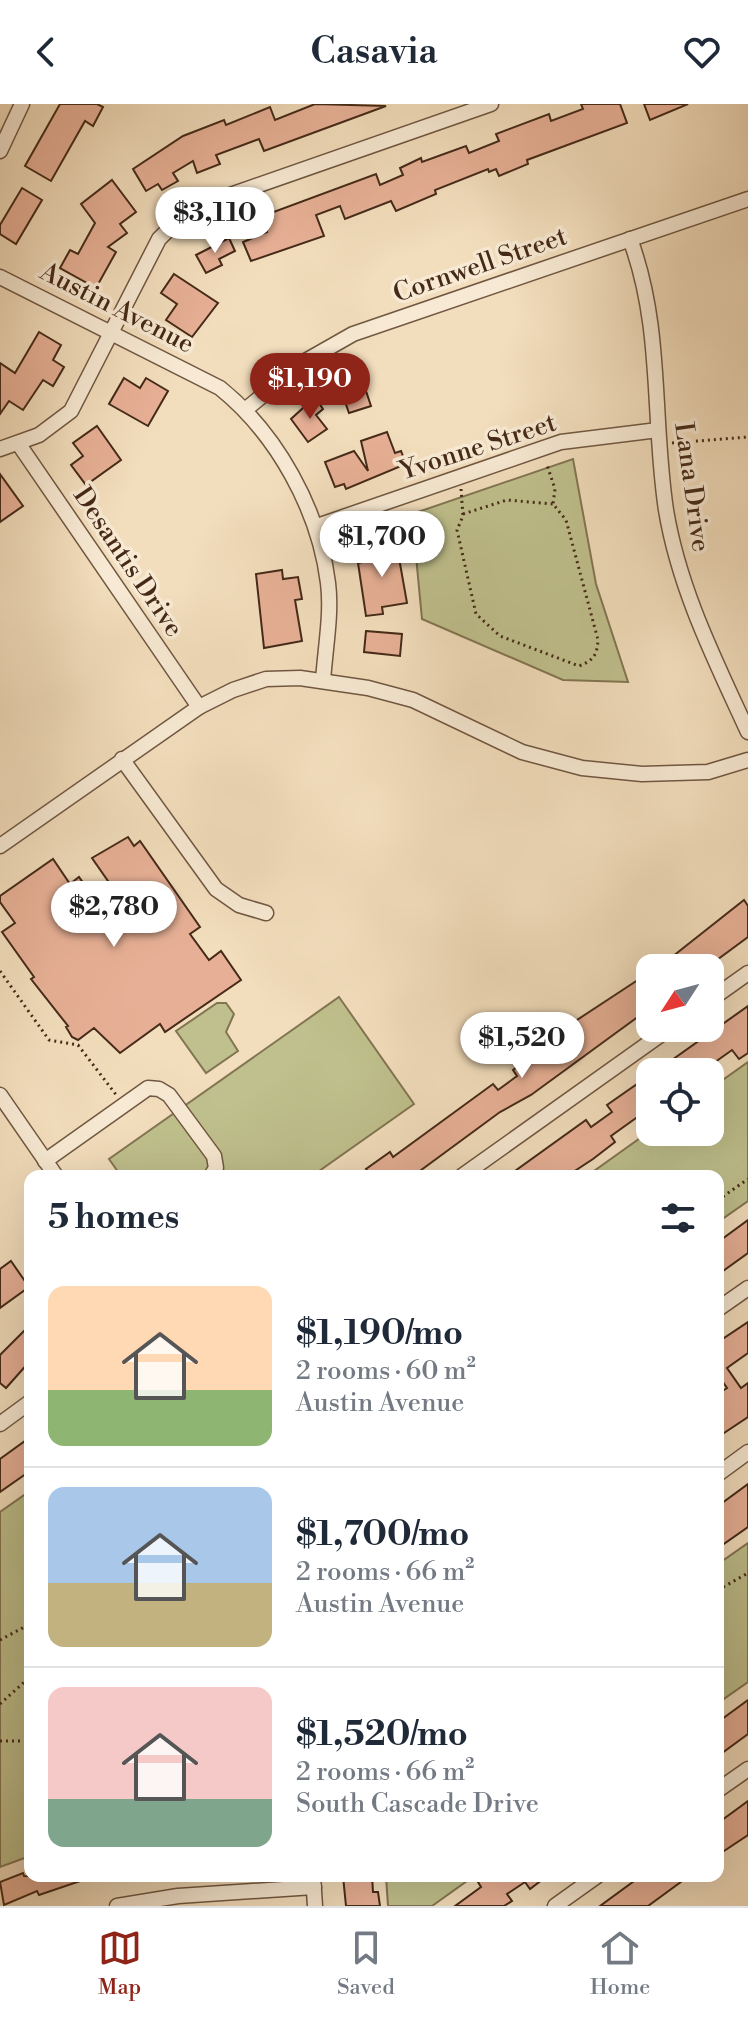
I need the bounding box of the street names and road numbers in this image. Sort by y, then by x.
street label: Cornwell Street [389,220,571,310]
street label: Austin Avenue [34,255,199,360]
street label: Yvonne Street [394,407,560,488]
street label: Lana Drive [667,420,717,554]
street label: Desantis Drive [66,481,190,643]

